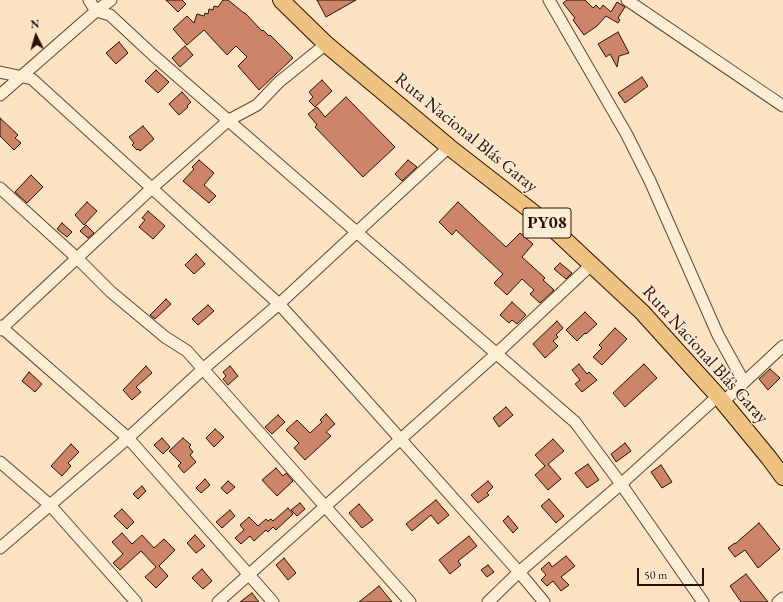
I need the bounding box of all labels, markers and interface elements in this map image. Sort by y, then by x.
north arrow [16,16,56,56]
text: N [30,17,40,31]
street label: Ruta Nacional Blás Garay [390,69,542,197]
road number: PY08 [523,208,571,238]
street label: Ruta Nacional Blás Garay [637,282,773,428]
scale bar [639,560,706,586]
text: 50 m [644,567,667,583]

